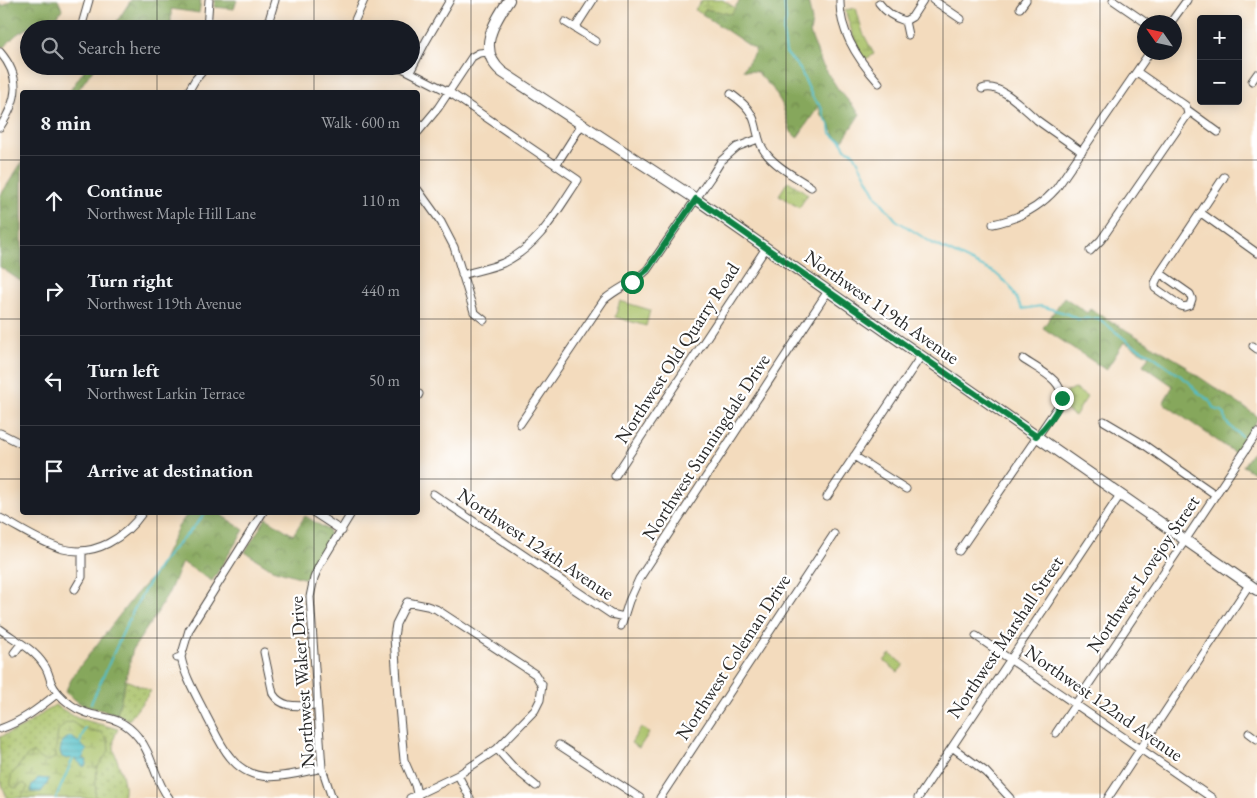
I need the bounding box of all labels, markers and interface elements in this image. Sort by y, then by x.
north arrow [1137,15,1182,60]
map controls [1197,15,1242,105]
button: + [1197,15,1242,60]
search box [20,20,420,75]
icon: search [38,34,66,62]
text: Search here [78,35,160,60]
button: − [1197,60,1242,105]
text: 8 min [40,109,91,136]
text: Walk · 600 m [321,112,400,133]
text: Continue [87,178,162,203]
icon: ahead [40,187,68,215]
text: 110 m [361,190,400,211]
text: Northwest Maple Hill Lane [87,203,256,224]
street label: Northwest 119th Avenue [800,244,964,370]
street label: Northwest Old Quarry Road [609,257,745,448]
text: Turn right [87,268,173,293]
route start [621,271,644,294]
icon: right [40,277,68,305]
text: 440 m [361,280,400,301]
text: Northwest 119th Avenue [87,293,241,314]
street label: Northwest Sunningdale Drive [636,349,776,545]
text: Turn left [87,358,159,383]
icon: left [40,367,68,395]
text: 50 m [369,370,400,391]
text: Northwest Larkin Terrace [87,383,245,404]
route end [1051,387,1074,410]
icon: arrive [40,457,68,485]
text: Arrive at destination [87,458,253,483]
street label: Northwest 124th Avenue [453,482,619,606]
street label: Northwest Lovejoy Street [1081,491,1205,657]
street label: Northwest Marshall Street [941,551,1069,723]
street label: Northwest Coleman Drive [670,569,796,745]
street label: Northwest Waker Drive [284,595,320,769]
street label: Northwest 122nd Avenue [1020,639,1188,767]

